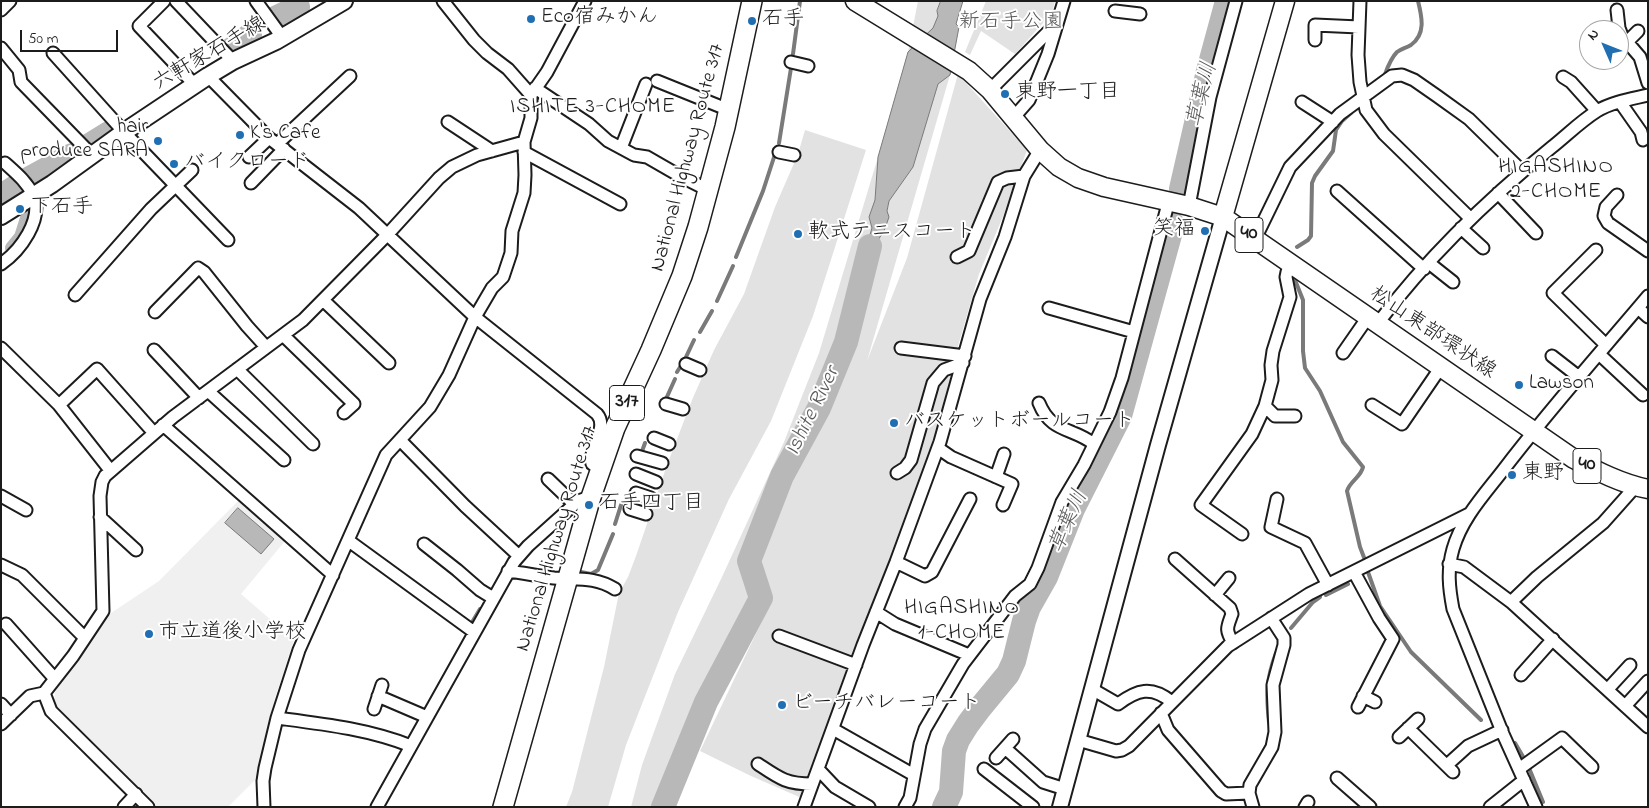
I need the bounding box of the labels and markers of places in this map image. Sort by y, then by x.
place label: Eco宿みかん [541,6,658,32]
place label: 石手 [762,8,804,34]
marker: Eco宿みかん [525,13,537,25]
marker: 石手 [746,15,758,27]
place label: 東野一丁目 [1015,81,1120,107]
marker: 東野一丁目 [999,88,1011,100]
place label: hair produce SARA [20,116,148,166]
place label: K's Cafe [250,122,320,148]
marker: K's Cafe [234,129,246,141]
marker: hair produce SARA [152,135,164,147]
place label: バイクロード [184,151,310,177]
marker: バイクロード [168,158,180,170]
place label: 下石手 [30,196,93,222]
marker: 下石手 [14,203,26,215]
place label: 笑福 [1153,218,1195,244]
place label: 軟式テニスコート [808,221,976,247]
marker: 笑福 [1199,225,1211,237]
marker: 軟式テニスコート [792,228,804,240]
place label: Lawson [1529,372,1594,398]
marker: Lawson [1513,379,1525,391]
place label: バスケットボールコート [904,410,1135,436]
marker: バスケットボールコート [888,417,900,429]
place label: 東野 [1522,462,1564,488]
marker: 東野 [1506,469,1518,481]
place label: 石手四丁目 [599,492,704,518]
marker: 石手四丁目 [583,499,595,511]
place label: 市立道後小学校 [159,621,306,647]
marker: 市立道後小学校 [143,628,155,640]
place label: ビーチバレーコート [792,692,981,718]
marker: ビーチバレーコート [776,699,788,711]

